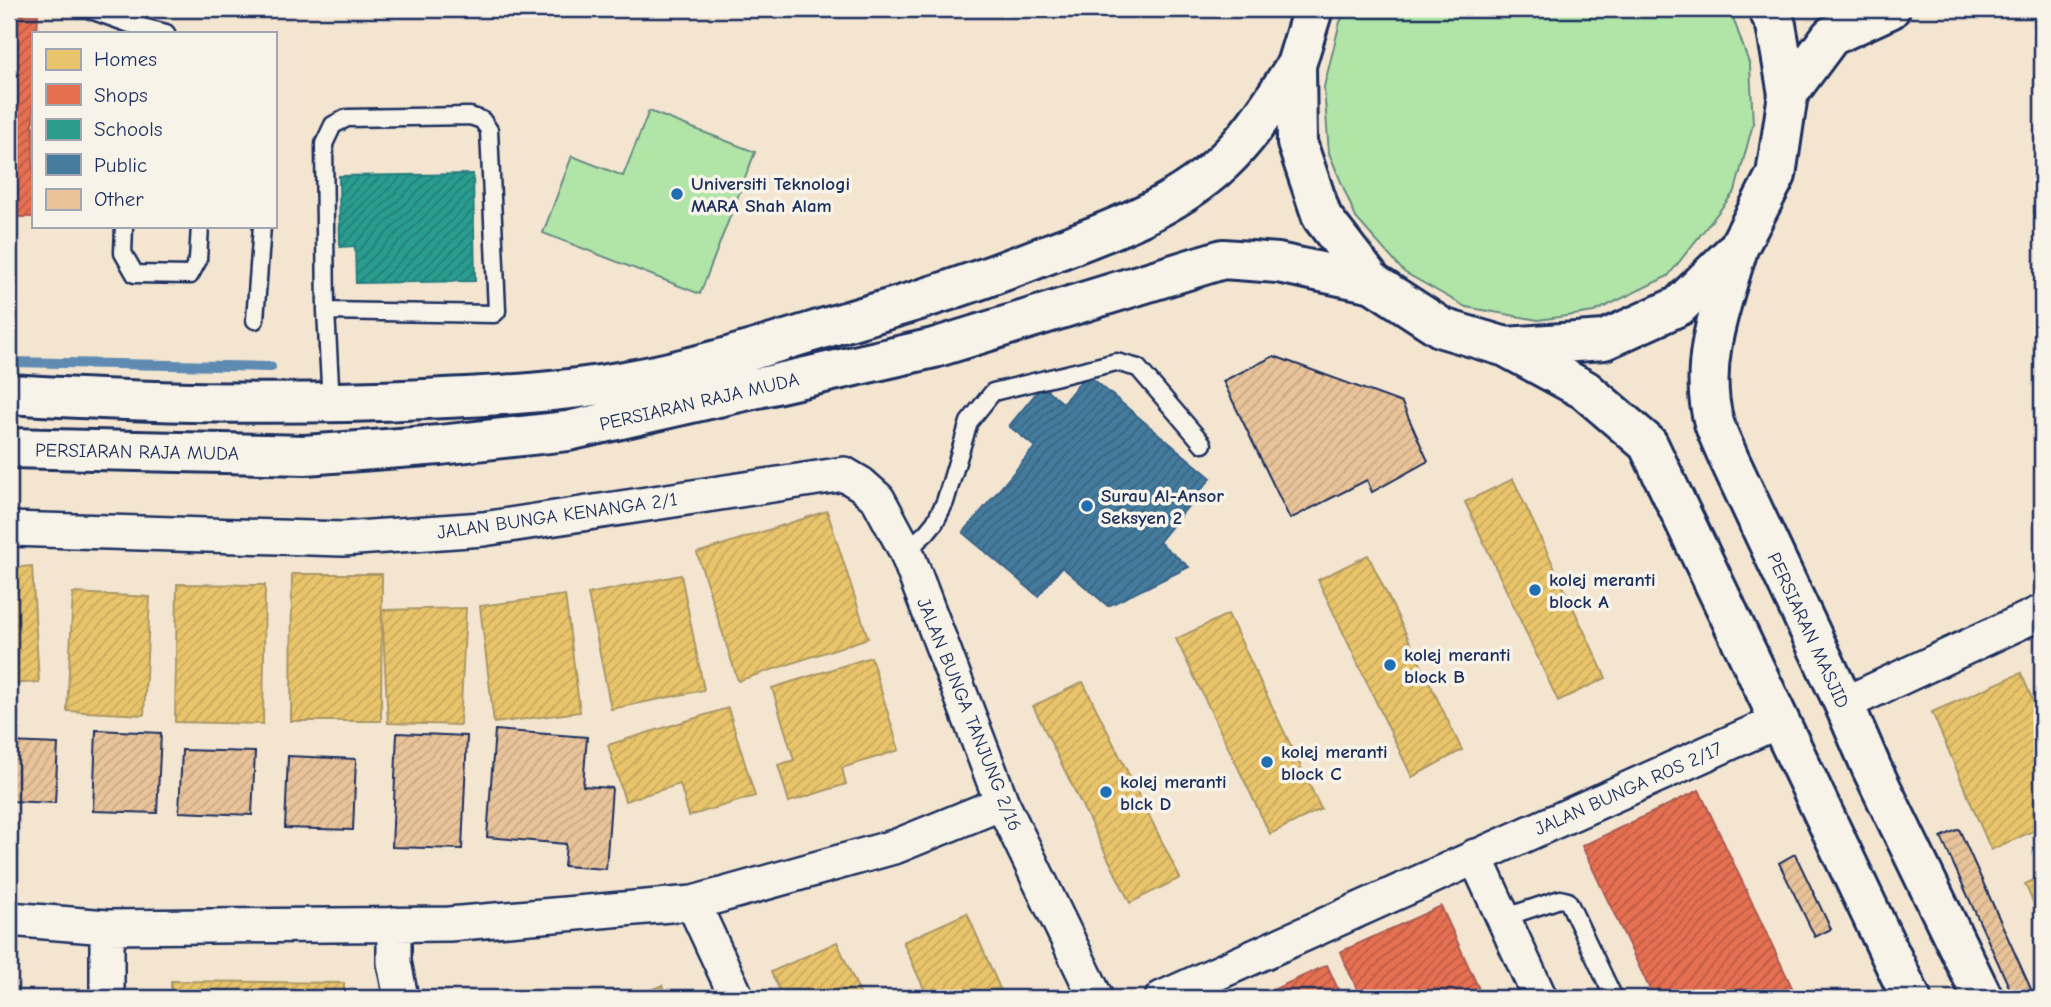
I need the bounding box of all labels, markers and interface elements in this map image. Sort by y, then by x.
legend [32,32,276,228]
text: Homes [94,47,157,71]
text: Shops [94,83,148,107]
text: Schools [94,117,163,141]
text: Public [94,153,147,177]
place label: Universiti Teknologi MARA Shah Alam [691,173,850,217]
marker: Universiti Teknologi MARA Shah Alam [669,186,685,202]
text: Other [94,187,144,211]
street label: PERSIARAN RAJA MUDA [597,368,801,436]
street label: PERSIARAN RAJA MUDA [35,439,239,465]
place label: Surau Al-Ansor Seksyen 2 [1101,485,1224,529]
street label: JALAN BUNGA KENANGA 2/1 [436,488,679,544]
marker: Surau Al-Ansor Seksyen 2 [1079,498,1095,514]
street label: PERSIARAN MASJID [1762,549,1854,712]
place label: kolej meranti block A [1549,569,1656,613]
marker: kolej meranti block A [1527,582,1543,598]
street label: JALAN BUNGA TANJUNG 2/16 [912,595,1026,834]
place label: kolej meranti block B [1404,644,1511,688]
marker: kolej meranti block B [1382,657,1398,673]
street label: JALAN BUNGA ROS 2/17 [1531,738,1725,840]
place label: kolej meranti block C [1281,741,1388,785]
marker: kolej meranti block C [1259,754,1275,770]
place label: kolej meranti blck D [1120,771,1227,815]
marker: kolej meranti blck D [1098,784,1114,800]

